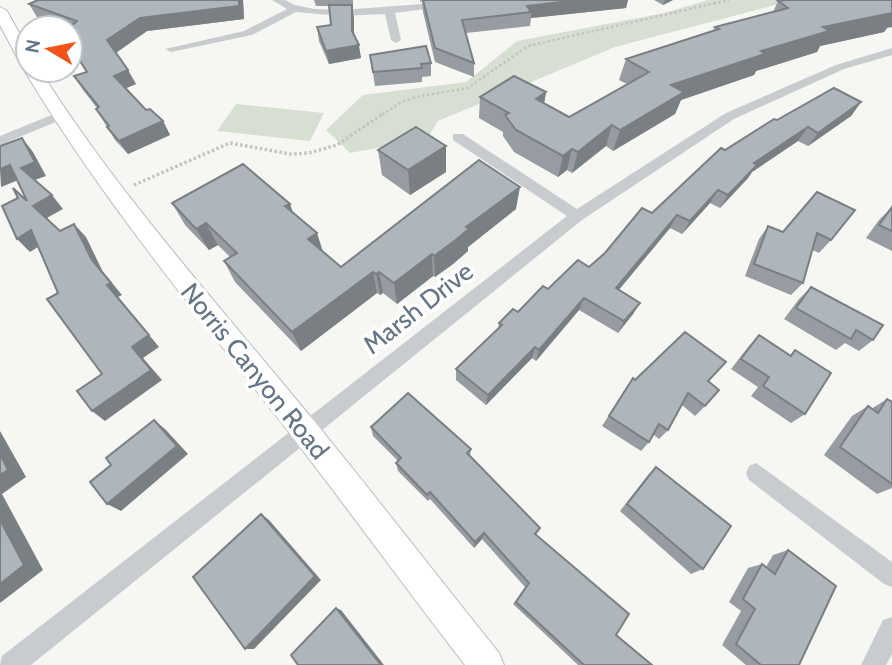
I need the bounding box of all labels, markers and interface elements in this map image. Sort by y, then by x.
north arrow [14,14,84,84]
text: N [20,38,45,55]
street label: Marsh Drive [357,255,479,361]
street label: Norris Canyon Road [174,276,336,466]

